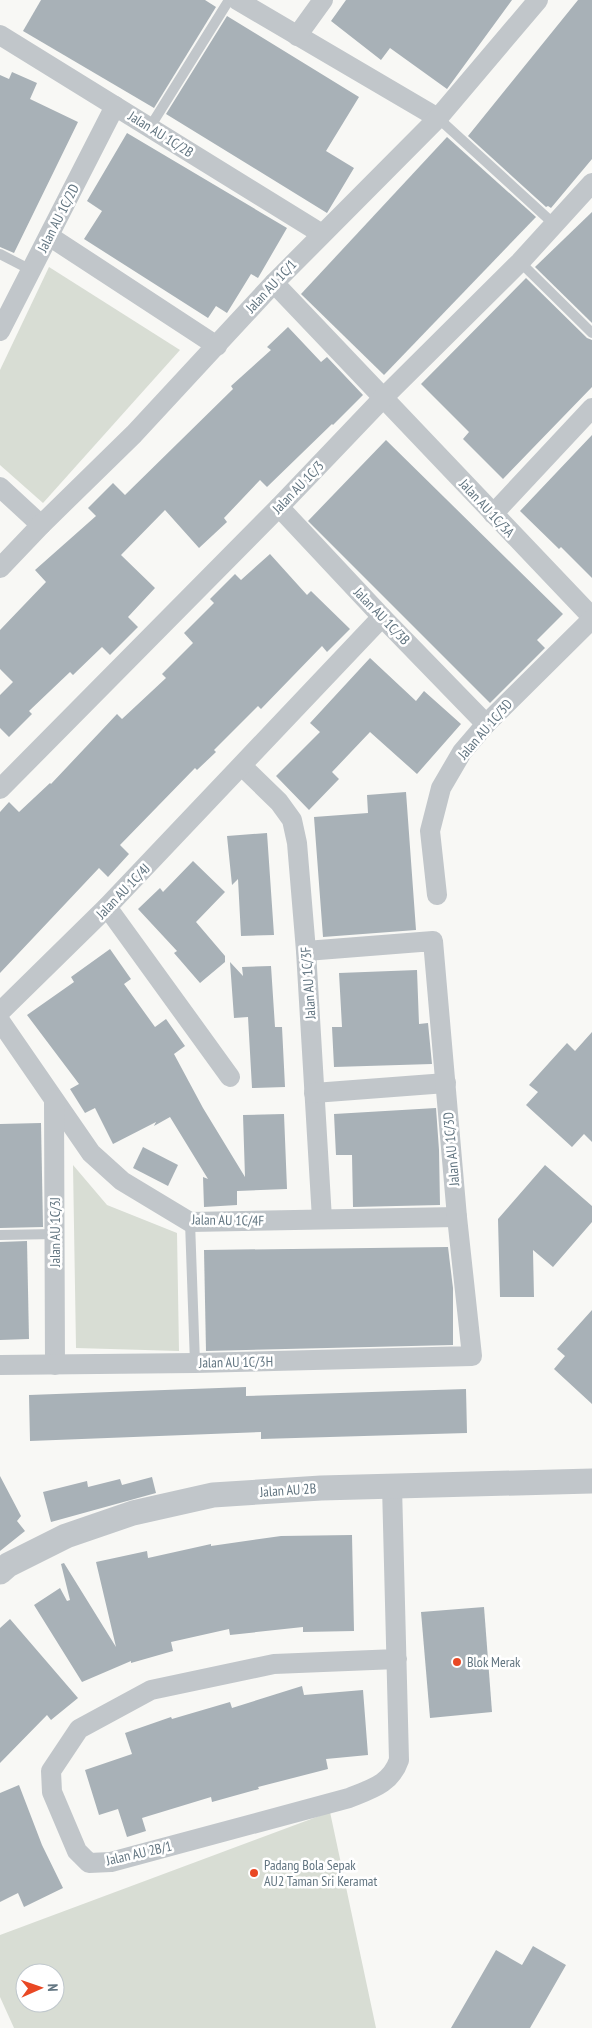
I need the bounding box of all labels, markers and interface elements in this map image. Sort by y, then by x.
street label: Jalan AU 1C/2B [124,106,197,161]
street label: Jalan AU 1C/2D [33,181,83,256]
street label: Jalan AU 1C/1 [241,256,300,317]
street label: Jalan AU 1C/3 [268,457,328,518]
street label: Jalan AU 1C/3A [455,474,519,541]
street label: Jalan AU 1C/3B [349,583,414,649]
street label: Jalan AU 1C/3D [453,695,516,764]
street label: Jalan AU 1C/4J [92,860,154,923]
street label: Jalan AU 1C/3F [296,946,320,1021]
street label: Jalan AU 1C/3D [439,1111,463,1188]
street label: Jalan AU 1C/3J [46,1197,64,1268]
street label: Jalan AU 1C/4F [191,1210,265,1230]
street label: Jalan AU 1C/3H [198,1352,273,1372]
street label: Jalan AU 2B [258,1479,317,1501]
place label: Blok Merak [467,1653,521,1671]
marker: Blok Merak [451,1656,463,1668]
street label: Jalan AU 2B/1 [103,1837,174,1870]
place label: Padang Bola Sepak AU2 Taman Sri Keramat [264,1856,377,1890]
marker: Padang Bola Sepak AU2 Taman Sri Keramat [248,1867,260,1879]
north arrow [15,1963,65,2013]
text: N [44,1983,62,1992]

